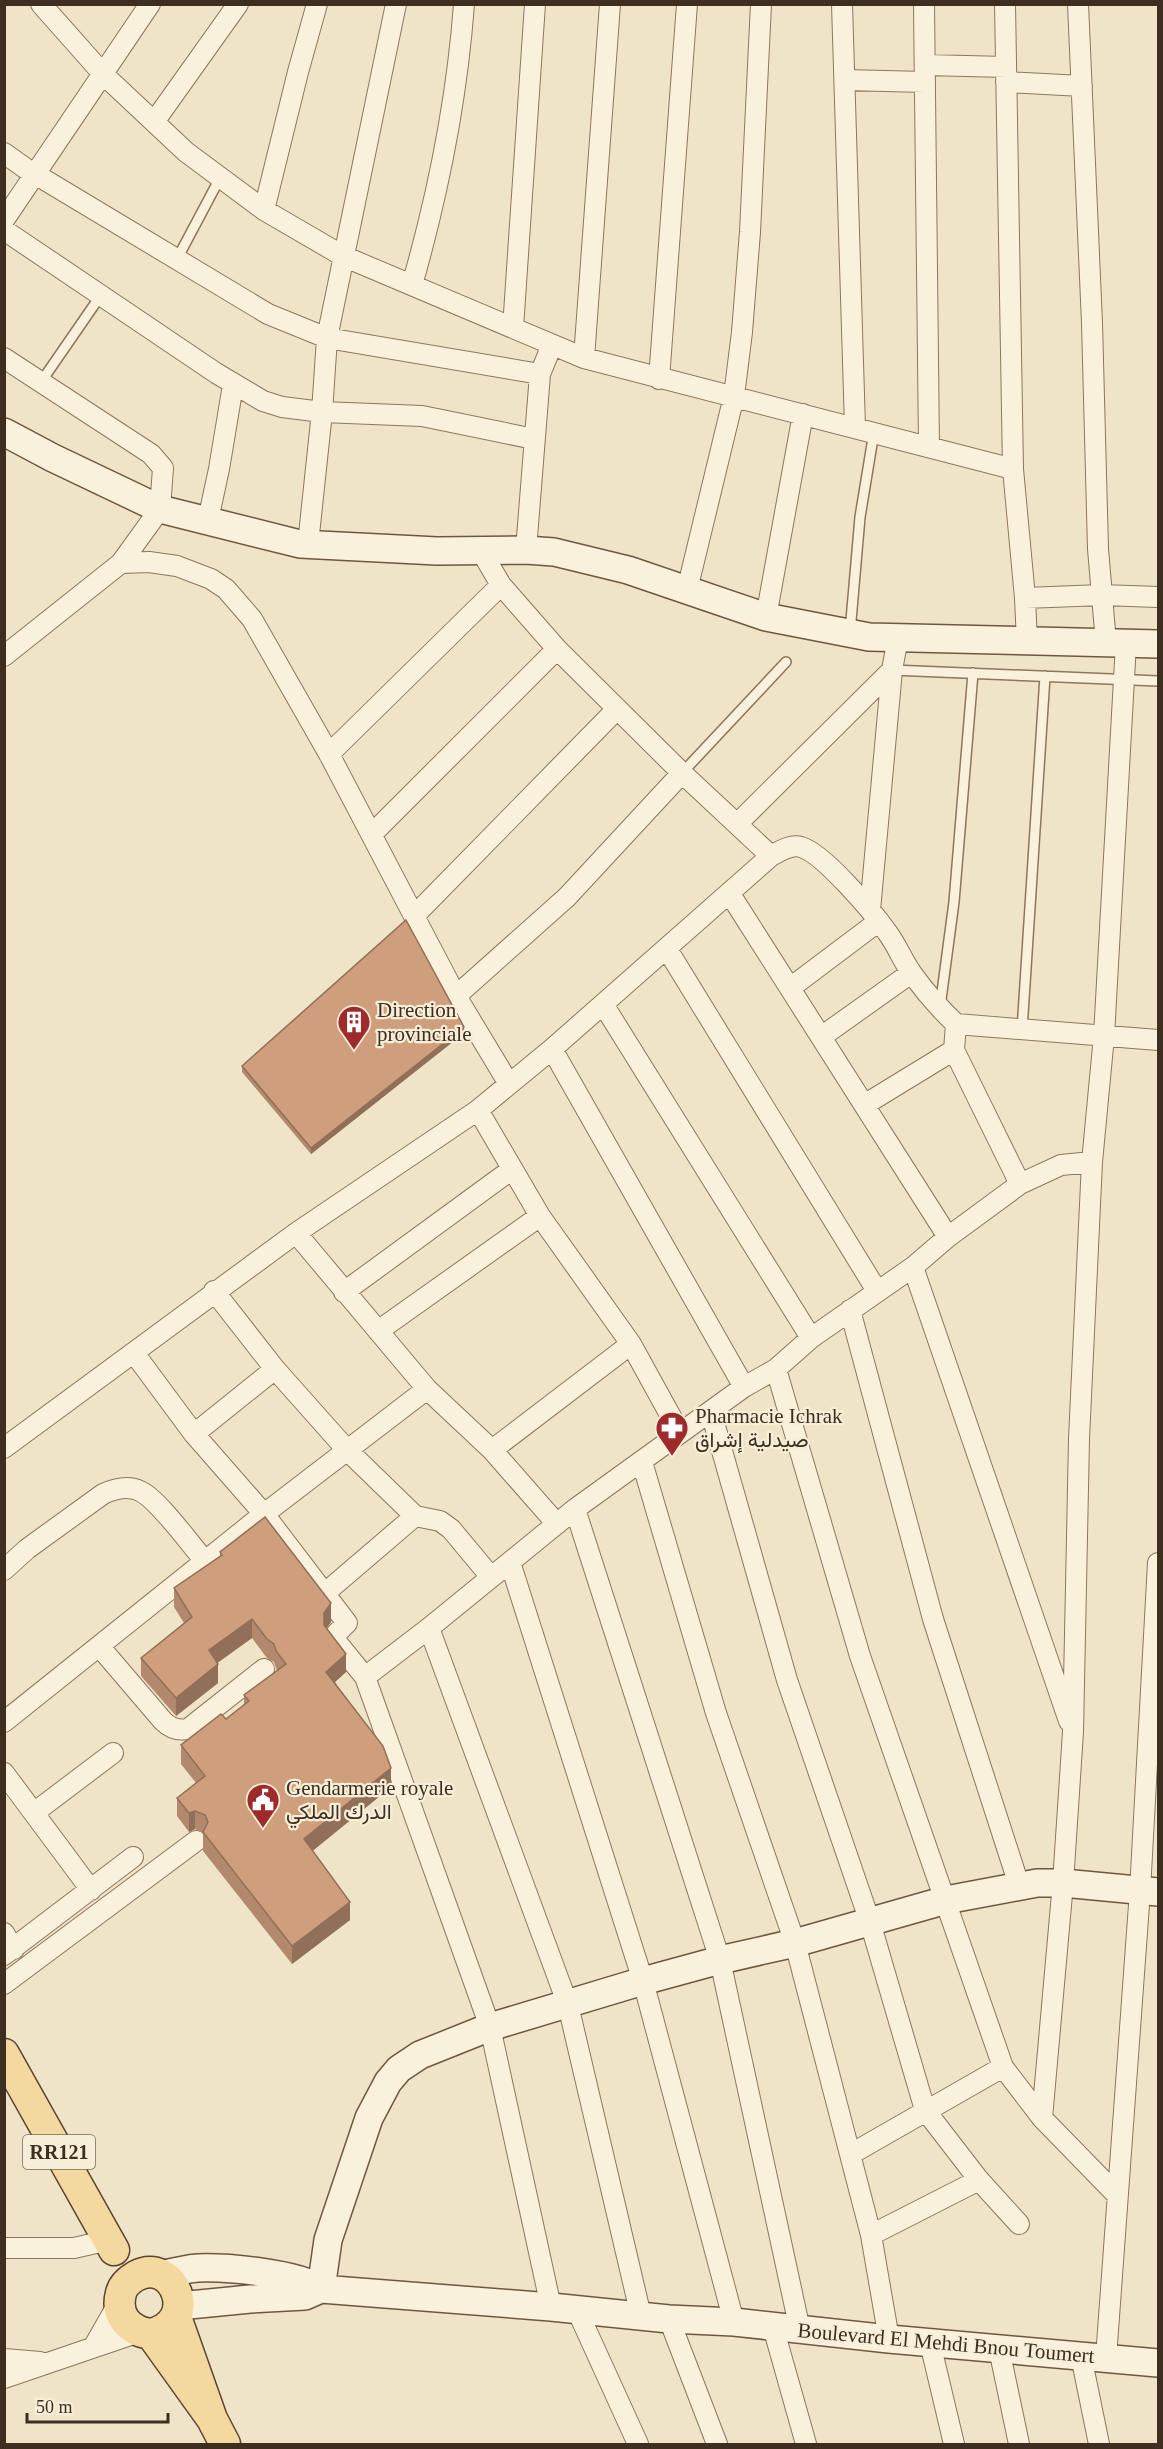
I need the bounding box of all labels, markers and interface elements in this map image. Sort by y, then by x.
place label: Direction provinciale [377,998,471,1046]
building icon: Direction provinciale [336,1004,372,1051]
place label: Pharmacie Ichrak صيدلية إشراق [695,1404,843,1454]
pharmacy icon: Pharmacie Ichrak صيدلية إشراق [654,1410,690,1457]
place label: Gendarmerie royale الدرك الملكي [286,1776,453,1829]
public building icon: Gendarmerie royale الدرك الملكي [245,1782,281,1829]
road number: RR121 [23,2135,95,2169]
street label: Boulevard El Mehdi Bnou Toumert [797,2318,1096,2368]
scale bar [27,2386,168,2424]
text: 50 m [36,2397,73,2417]

